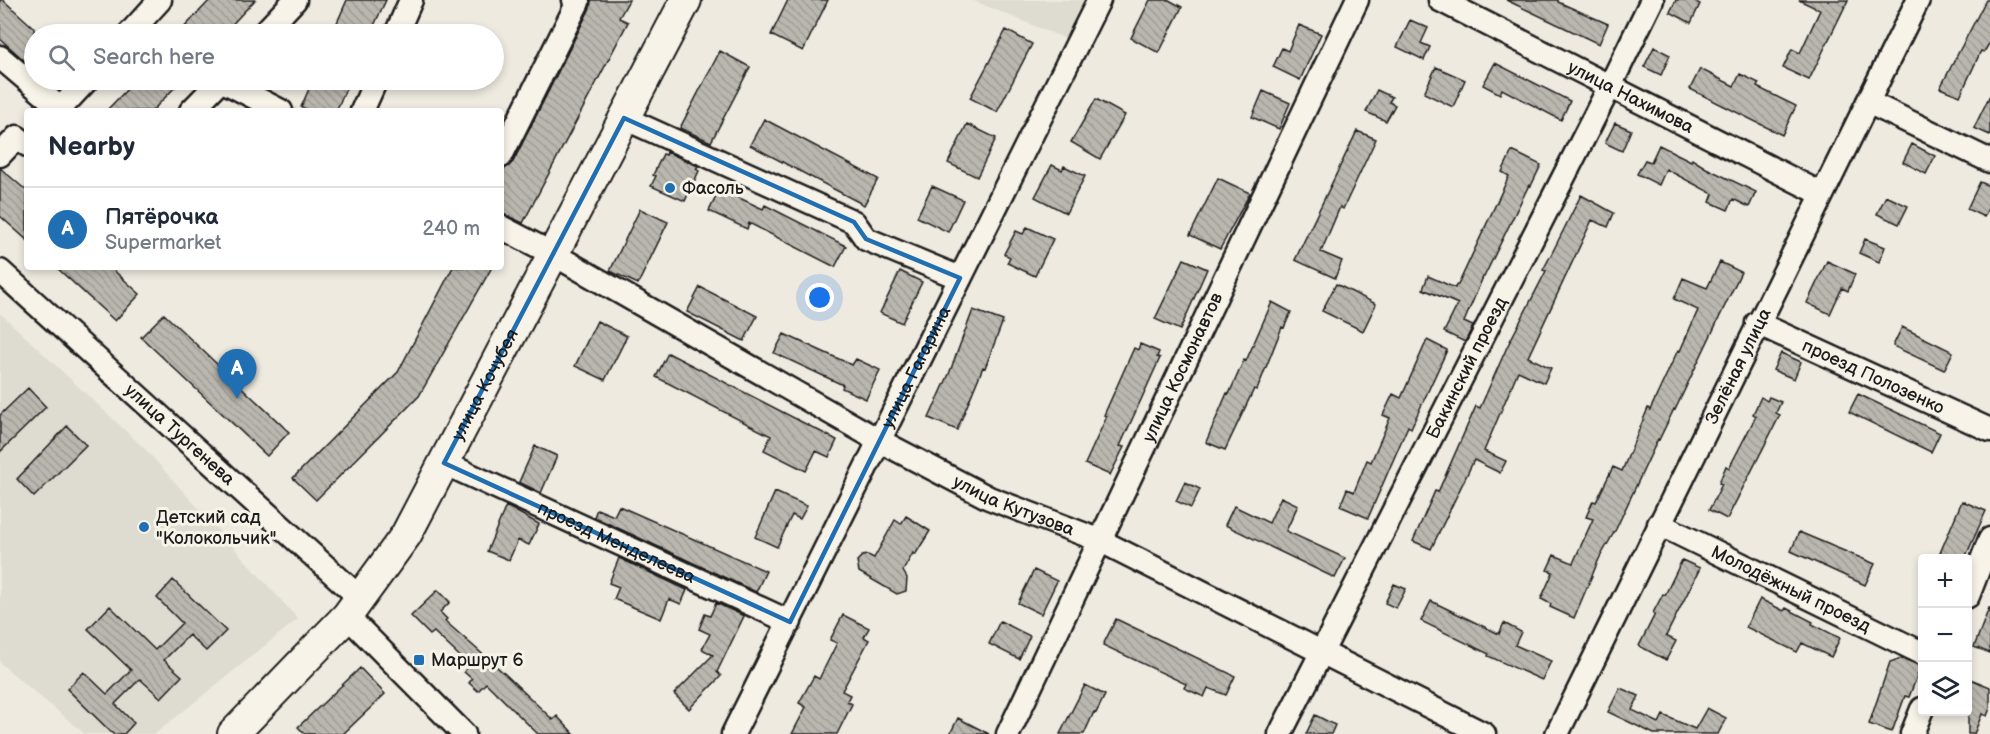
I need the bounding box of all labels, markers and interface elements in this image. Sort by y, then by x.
search box [24,24,504,90]
icon: search [45,41,78,74]
text: Search here [93,44,215,71]
street label: улица Нахимова [1564,56,1698,138]
text: Nearby [48,132,135,163]
place label: Фасоль [682,178,744,199]
marker: Фасоль [663,181,677,195]
text: Пятёрочка [105,204,218,231]
text: A [61,217,74,241]
text: 240 m [423,217,480,241]
text: Supermarket [105,231,221,255]
your location [805,283,834,312]
street label: улица Космонавтов [1138,289,1227,445]
street label: Бакинский проезд [1422,293,1511,442]
street label: улица Гагарина [877,302,955,432]
street label: Зелёная улица [1701,304,1775,427]
street label: улица Кочубея [447,325,523,444]
street label: проезд Полозенко [1799,335,1948,418]
pin: A [218,350,256,399]
street label: улица Тургенева [121,379,239,490]
street label: улица Кутузова [950,471,1078,540]
street label: проезд Менделеева [534,497,699,588]
place label: Детский сад "Колокольчик" [156,507,276,549]
marker: Детский сад "Колокольчик" [137,520,151,534]
street label: Молодёжный проезд [1708,541,1874,637]
map controls [1918,554,1972,716]
button: + [1918,554,1972,608]
button: − [1918,608,1972,662]
place label: Маршрут 6 [431,650,523,671]
marker: Маршрут 6 [412,653,426,667]
button: layers [1918,662,1972,716]

